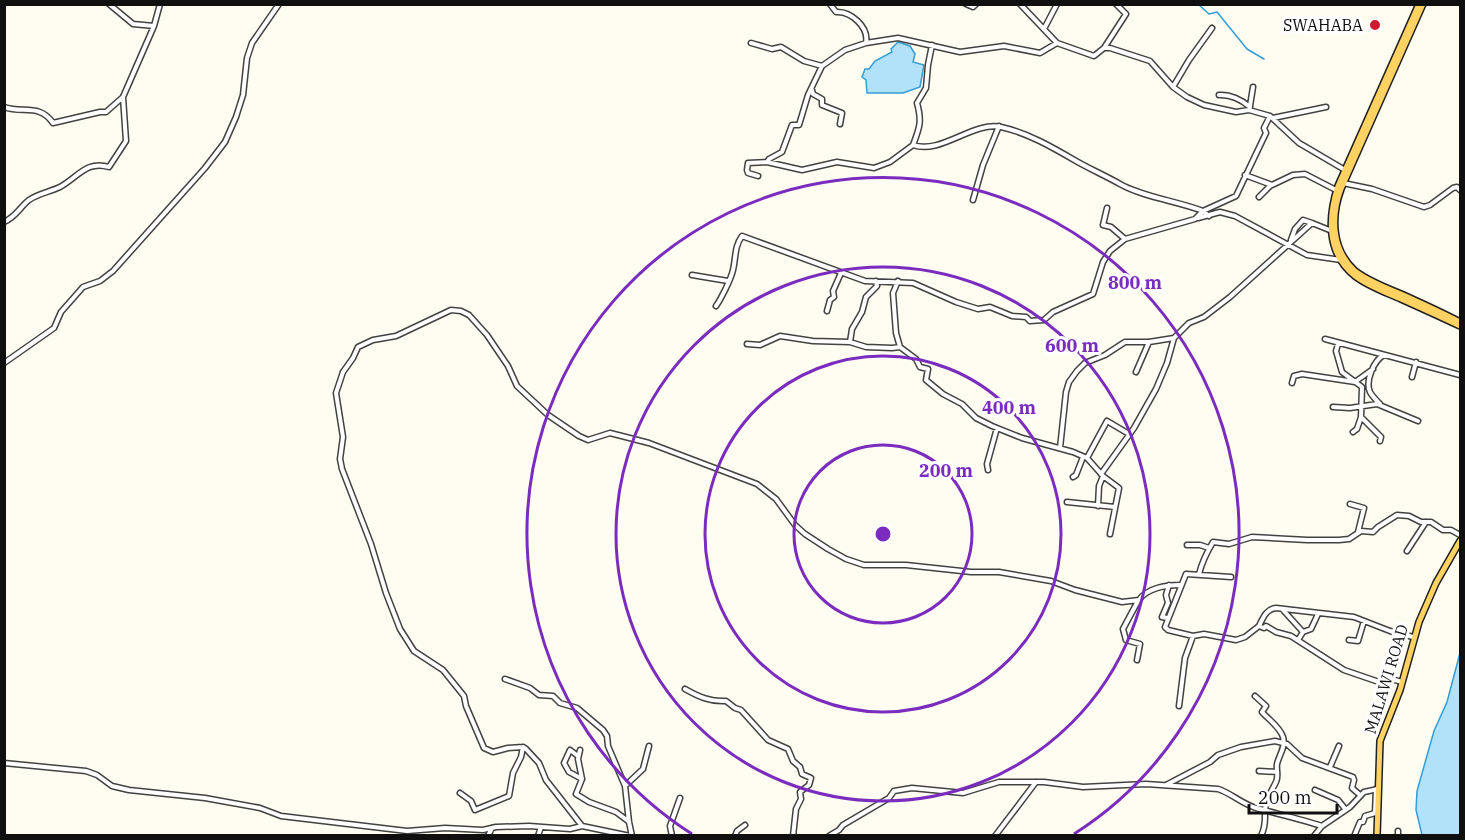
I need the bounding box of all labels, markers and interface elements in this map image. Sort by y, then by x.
place label: SWAHABA [1283,15,1363,35]
marker: SWAHABA [1368,18,1382,32]
text: 800 m [1108,271,1163,294]
text: 600 m [1045,334,1100,357]
text: 400 m [982,396,1037,419]
text: 200 m [919,459,974,482]
centre of rings [873,524,893,544]
street label: MALAWI ROAD [1360,622,1412,736]
scale bar [1249,777,1338,815]
text: 200 m [1258,786,1312,809]

